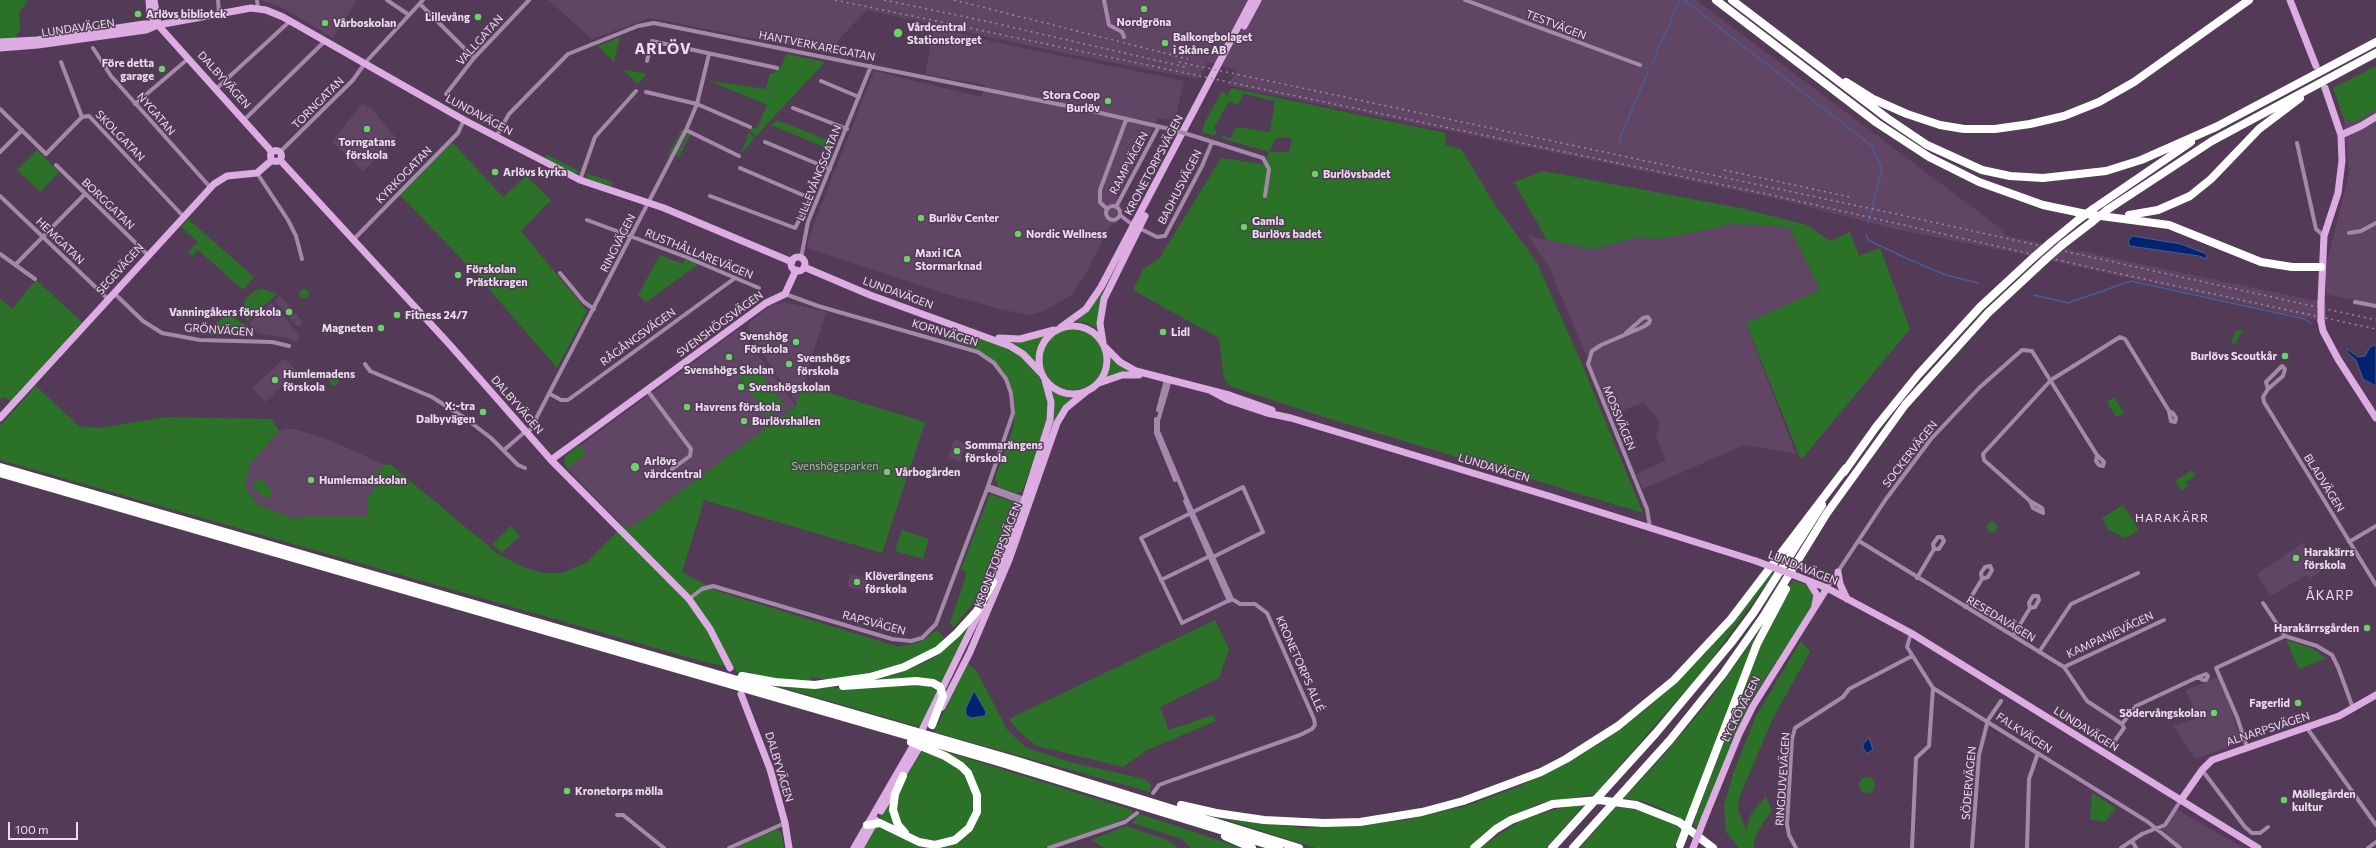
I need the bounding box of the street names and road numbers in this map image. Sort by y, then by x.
street label: TESTVÄGEN [1524,7,1588,43]
street label: VALLGATAN [454,12,506,68]
street label: LUNDAVÄGEN [40,16,116,40]
street label: HANTVERKAREGATAN [758,28,876,64]
street label: DALBYVÄGEN [195,49,253,111]
street label: TORNGATAN [289,74,347,132]
street label: NYGATAN [134,90,178,138]
street label: LUNDAVÄGEN [443,92,515,138]
street label: SKOLGATAN [93,108,147,164]
street label: KRONETORPSVÄGEN [1122,113,1186,217]
street label: LILLEVÅNGSGATAN [794,123,844,223]
street label: RAMPVÄGEN [1107,129,1151,197]
street label: KYRKOGATAN [373,144,435,206]
street label: BADHUSVÄGEN [1155,147,1205,227]
street label: BORGGATAN [79,176,137,232]
street label: RINGVÄGEN [598,212,638,274]
street label: HEMGATAN [33,215,87,267]
street label: RUSTHÅLLAREVÄGEN [643,226,755,282]
street label: SEGEVÄGEN [94,241,146,297]
street label: LUNDAVÄGEN [861,274,935,312]
street label: SVENSHÖGSVÄGEN [674,288,766,360]
street label: RÅGÅNGSVÄGEN [598,305,678,369]
street label: KORNVÄGEN [910,317,980,349]
street label: GRÖNVÄGEN [184,321,254,339]
street label: DALBYVÄGEN [488,373,546,437]
street label: MOSSVÄGEN [1600,384,1638,452]
street label: SOCKERVÄGEN [1880,418,1940,490]
street label: LUNDAVÄGEN [1457,451,1531,485]
street label: BLADVÄGEN [2301,452,2347,514]
street label: KRONETORPSVÄGEN [972,501,1024,609]
street label: LUNDAVÄGEN [1766,548,1840,588]
street label: RESEDAVÄGEN [1964,593,2038,645]
street label: RAPSVÄGEN [841,608,907,638]
street label: KAMPANJEVÄGEN [2064,609,2156,661]
street label: KRONETORPS ALLÉ [1273,614,1327,714]
street label: LYCKÖVÄGEN [1719,674,1763,744]
street label: LUNDAVÄGEN [2051,704,2121,754]
street label: ALNARPSVÄGEN [2225,709,2311,749]
street label: FALKVÄGEN [1994,710,2054,756]
street label: DALBYVÄGEN [762,730,796,804]
street label: RINGDUVEVÄGEN [1773,732,1793,826]
street label: SÖDERVÄGEN [1959,745,1979,821]

